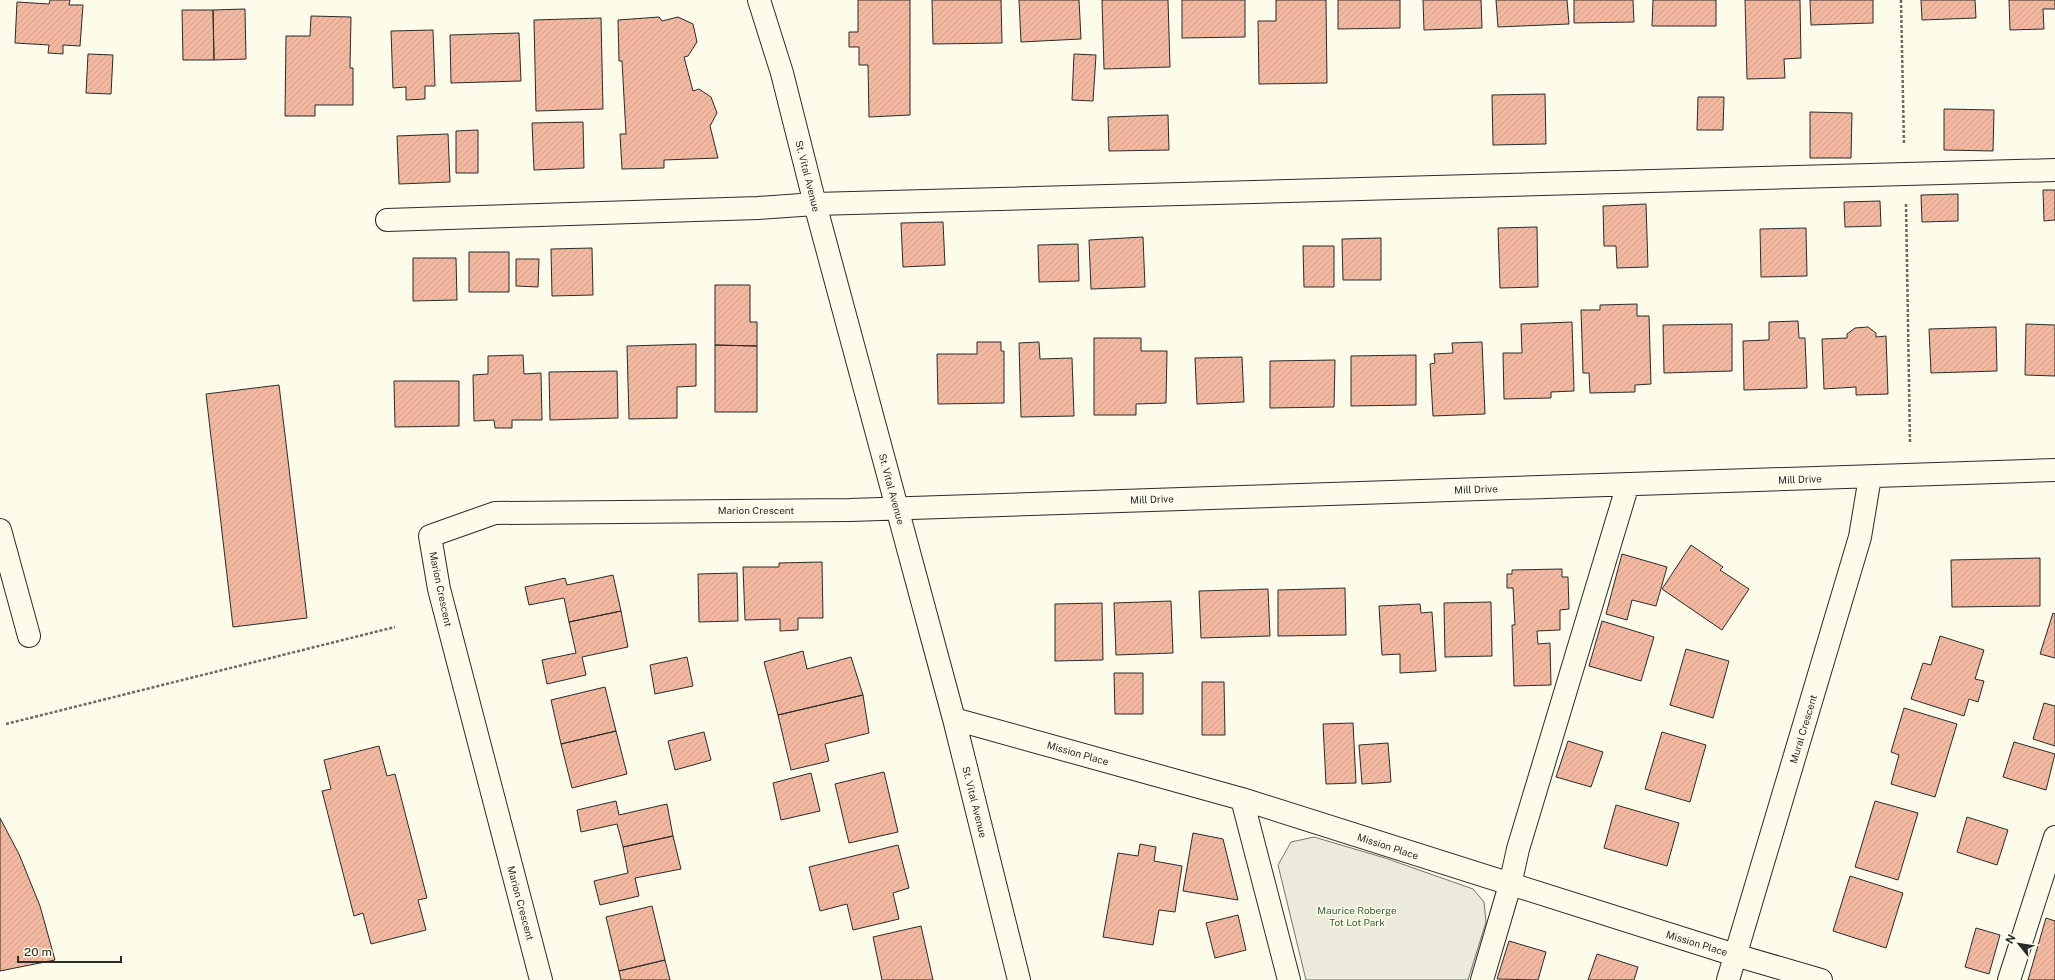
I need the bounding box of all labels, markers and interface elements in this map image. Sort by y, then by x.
street label: St. Vital Avenue [793,139,823,213]
street label: St. Vital Avenue [877,452,907,526]
street label: Mill Drive [1778,472,1822,486]
street label: Mill Drive [1454,482,1498,496]
street label: Mill Drive [1130,492,1174,506]
street label: Marion Crescent [718,504,794,516]
street label: Marion Crescent [427,550,455,628]
street label: Mural Crescent [1787,693,1819,765]
street label: Mission Place [1046,738,1111,768]
street label: St. Vital Avenue [960,765,990,839]
street label: Mission Place [1356,830,1420,862]
street label: Marion Crescent [505,864,537,942]
park label: Maurice Roberge Tot Lot Park [1317,904,1397,928]
north arrow [1999,924,2039,964]
street label: Mission Place [1665,928,1730,958]
text: N [2003,932,2018,946]
scale bar [18,938,121,964]
text: 20 m [24,945,52,959]

